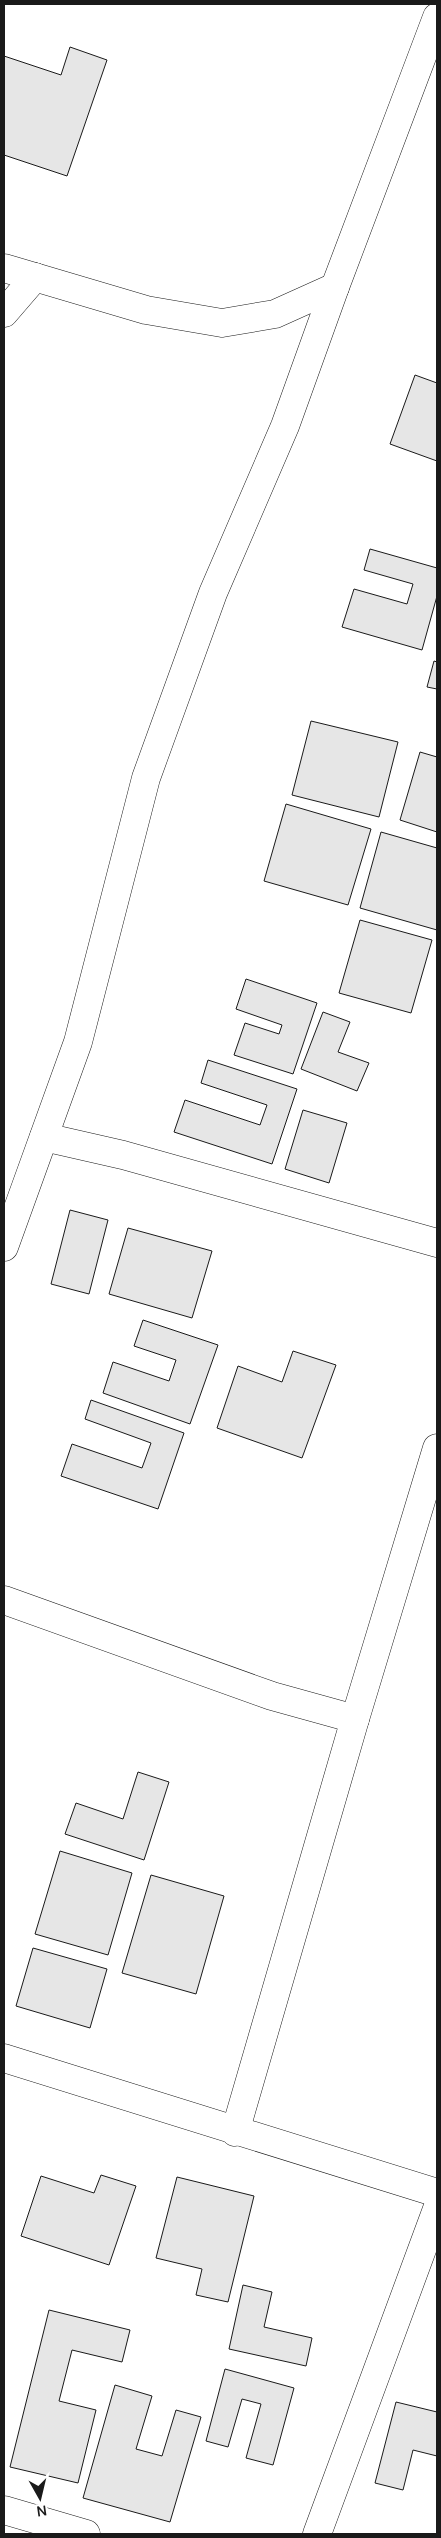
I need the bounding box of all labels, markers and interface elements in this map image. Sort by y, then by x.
north arrow [15,2473,65,2523]
text: N [36,2501,48,2521]

